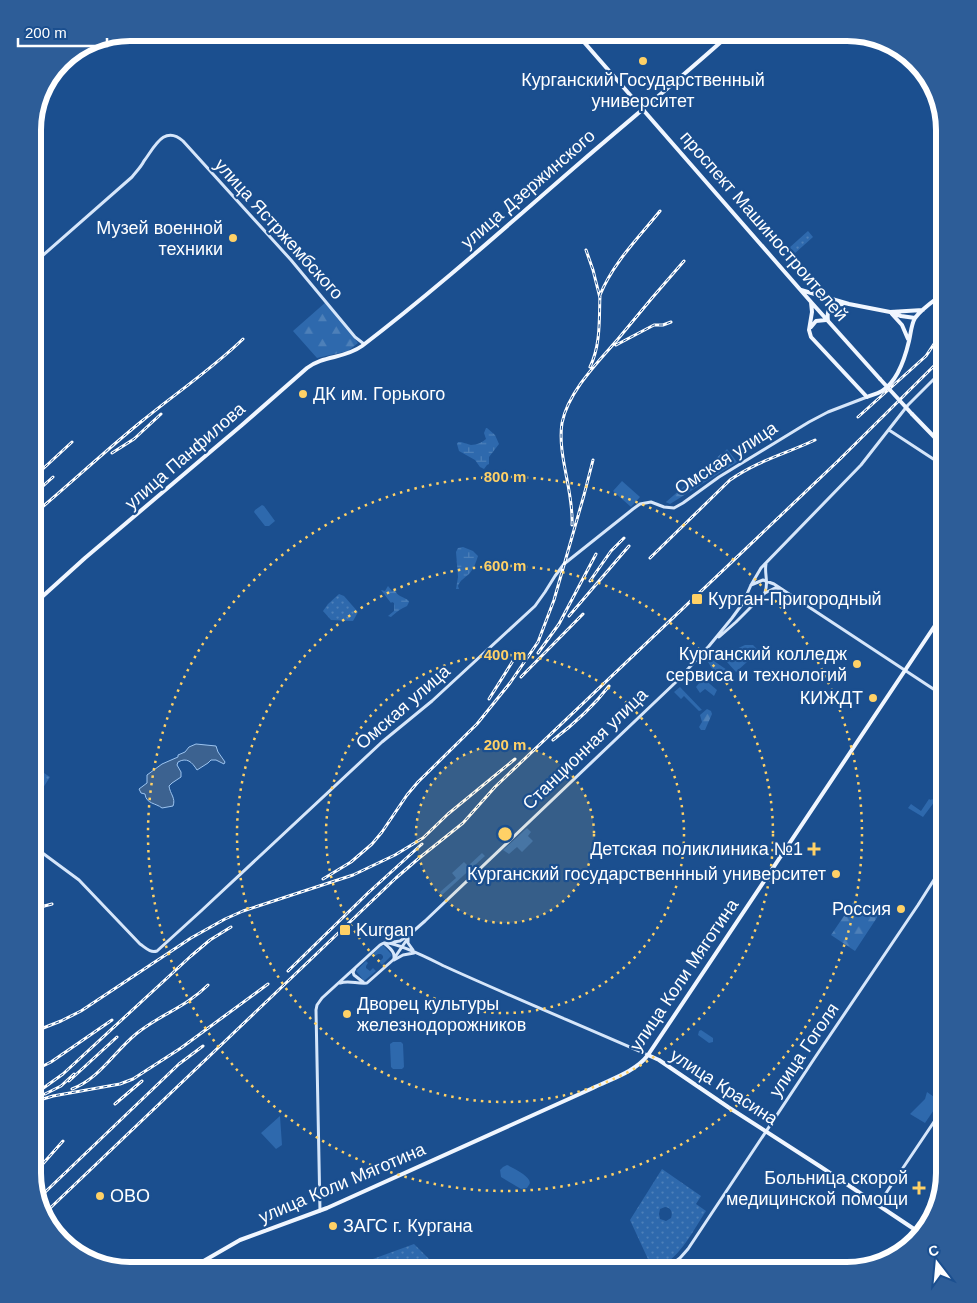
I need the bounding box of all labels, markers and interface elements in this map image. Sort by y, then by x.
scale bar [18,15,106,47]
text: 200 m [25,24,67,41]
marker: Курганский Государственный университет [637,55,649,67]
place label: Курганский Государственный университет [521,70,765,111]
street label: улица Дзержинского [457,125,599,253]
street label: проспект Машиностроителей [676,127,852,325]
street label: улица Ястржембского [211,155,347,303]
place label: Музей военной техники [96,218,223,259]
marker: Музей военной техники [227,232,239,244]
place label: ДК им. Горького [313,384,445,404]
marker: ДК им. Горького [297,388,309,400]
street label: улица Панфилова [121,398,250,514]
street label: Омская улица [671,417,782,498]
text: 800 m [484,468,526,485]
text: 600 m [484,557,526,574]
place label: Курган-Пригородный [708,589,882,609]
marker: Курган-Пригородный [690,592,704,606]
place label: Курганский колледж сервиса и технологий [666,644,847,685]
text: 400 m [484,646,526,663]
marker: Курганский колледж сервиса и технологий [851,658,863,670]
street label: Омская улица [352,660,455,753]
street label: Станционная улица [519,684,652,814]
place label: КИЖДТ [800,688,863,708]
marker: КИЖДТ [867,692,879,704]
text: 200 m [484,736,526,753]
centre of rings [496,825,514,843]
place label: Детская поликлиника №1 [590,839,803,859]
marker: Детская поликлиника №1 [807,842,821,856]
place label: Курганский государственнный университет [467,864,826,884]
marker: Курганский государственнный университет [830,868,842,880]
street label: улица Коли Мяготина [626,894,743,1055]
place label: Россия [832,899,891,919]
marker: Россия [895,903,907,915]
place label: Kurgan [356,920,414,940]
marker: Kurgan [338,923,352,937]
place label: Дворец культуры железнодорожников [357,994,526,1035]
street label: улица Гоголя [765,999,843,1101]
marker: Дворец культуры железнодорожников [341,1008,353,1020]
street label: улица Красина [667,1045,782,1130]
street label: улица Коли Мяготина [256,1138,429,1227]
place label: Больница скорой медицинской помощи [726,1168,908,1209]
marker: Больница скорой медицинской помощи [912,1181,926,1195]
place label: OBO [110,1186,150,1206]
marker: OBO [94,1190,106,1202]
place label: ЗАГС г. Кургана [343,1216,474,1236]
marker: ЗАГС г. Кургана [327,1220,339,1232]
north arrow [912,1238,962,1288]
text: С [926,1241,940,1260]

